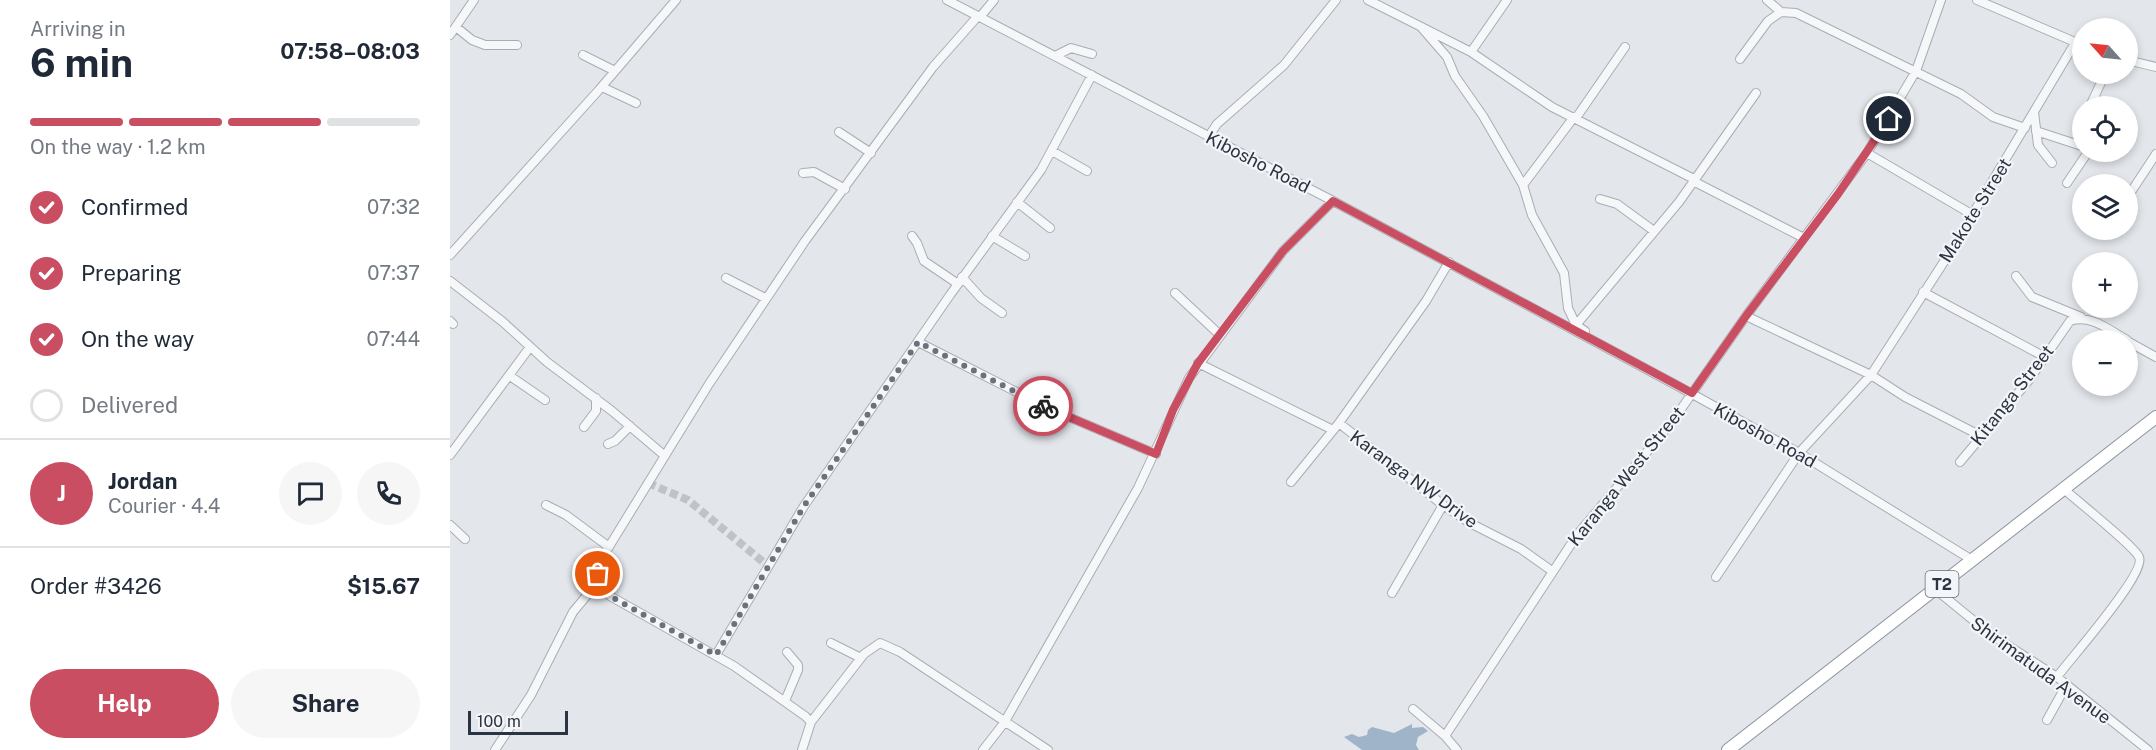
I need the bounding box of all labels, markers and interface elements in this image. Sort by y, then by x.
text: Arriving in [30,17,125,41]
north arrow [2072,18,2138,84]
map controls [2072,18,2138,396]
text: 07:58–08:03 [280,38,420,64]
text: 6 min [30,40,133,86]
pin [1863,93,1914,144]
button: locate [2072,96,2138,162]
icon: home [1872,102,1905,135]
street label: Kibosho Road [1202,127,1314,197]
text: On the way · 1.2 km [30,135,205,159]
street label: Makote Street [1935,154,2015,266]
button: layers [2072,174,2138,240]
icon: check [30,191,63,224]
text: Confirmed [81,194,188,220]
text: 07:32 [367,195,420,219]
button: + [2072,252,2138,318]
icon: check [30,257,63,290]
text: Preparing [81,260,182,286]
text: 07:37 [367,261,420,285]
icon: check [30,323,63,356]
text: On the way [81,326,194,352]
text: 07:44 [367,327,420,351]
button: − [2072,330,2138,396]
street label: Kitanga Street [1966,341,2058,449]
courier [1013,376,1073,436]
icon: bike [1027,390,1060,423]
text: Delivered [81,392,178,418]
street label: Kibosho Road [1710,398,1820,472]
street label: Karanga West Street [1563,402,1689,550]
street label: Karanga NW Drive [1346,426,1482,532]
button: chat [279,462,342,525]
button: phone [357,462,420,525]
text: Jordan [108,468,177,494]
text: J [57,480,66,506]
text: Courier · 4.4 [108,494,220,518]
pin [572,548,623,599]
icon: bag [581,557,614,590]
road number: T2 [1926,571,1958,597]
text: Order #3426 [30,573,162,599]
text: $15.67 [347,573,420,599]
street label: Shirimatuda Avenue [1967,612,2115,728]
button: Help [30,669,219,738]
button: Share [231,669,420,738]
scale bar [468,708,568,736]
text: 100 m [477,712,521,731]

